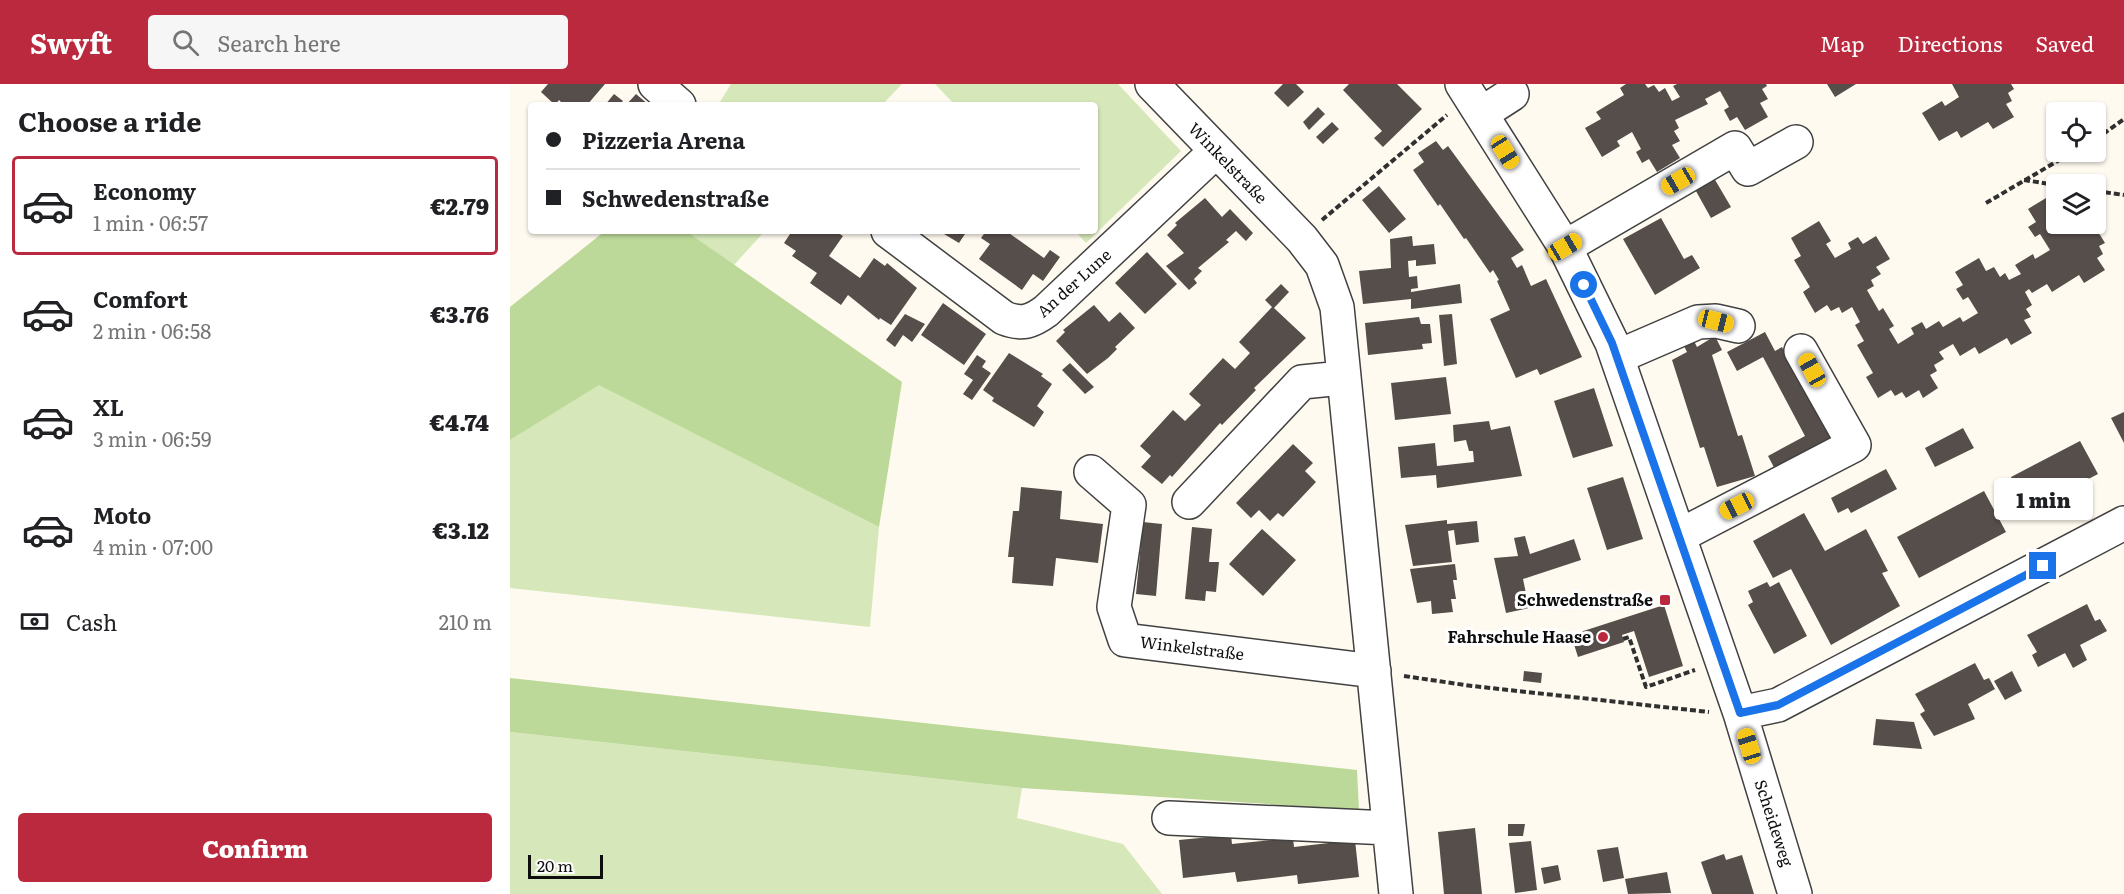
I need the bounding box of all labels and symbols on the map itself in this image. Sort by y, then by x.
street label: Winkelstraße [1184,116,1274,208]
car [1488,132,1522,172]
car [1658,164,1698,198]
car [1545,230,1585,264]
street label: An der Lune [1031,242,1116,322]
route start [1570,271,1597,298]
car [1696,308,1736,334]
car [1795,350,1829,390]
callout: 1 min [1994,479,2092,521]
car [1717,490,1757,522]
route end [2029,552,2056,579]
place label: Schwedenstraße [1517,587,1653,611]
marker: Schwedenstraße [1658,593,1672,607]
place label: Fahrschule Haase [1448,624,1591,648]
street label: Winkelstraße [1139,629,1245,665]
marker: Fahrschule Haase [1596,630,1610,644]
car [1735,726,1763,766]
street label: Scheideweg [1750,776,1800,869]
scale bar [528,852,603,880]

